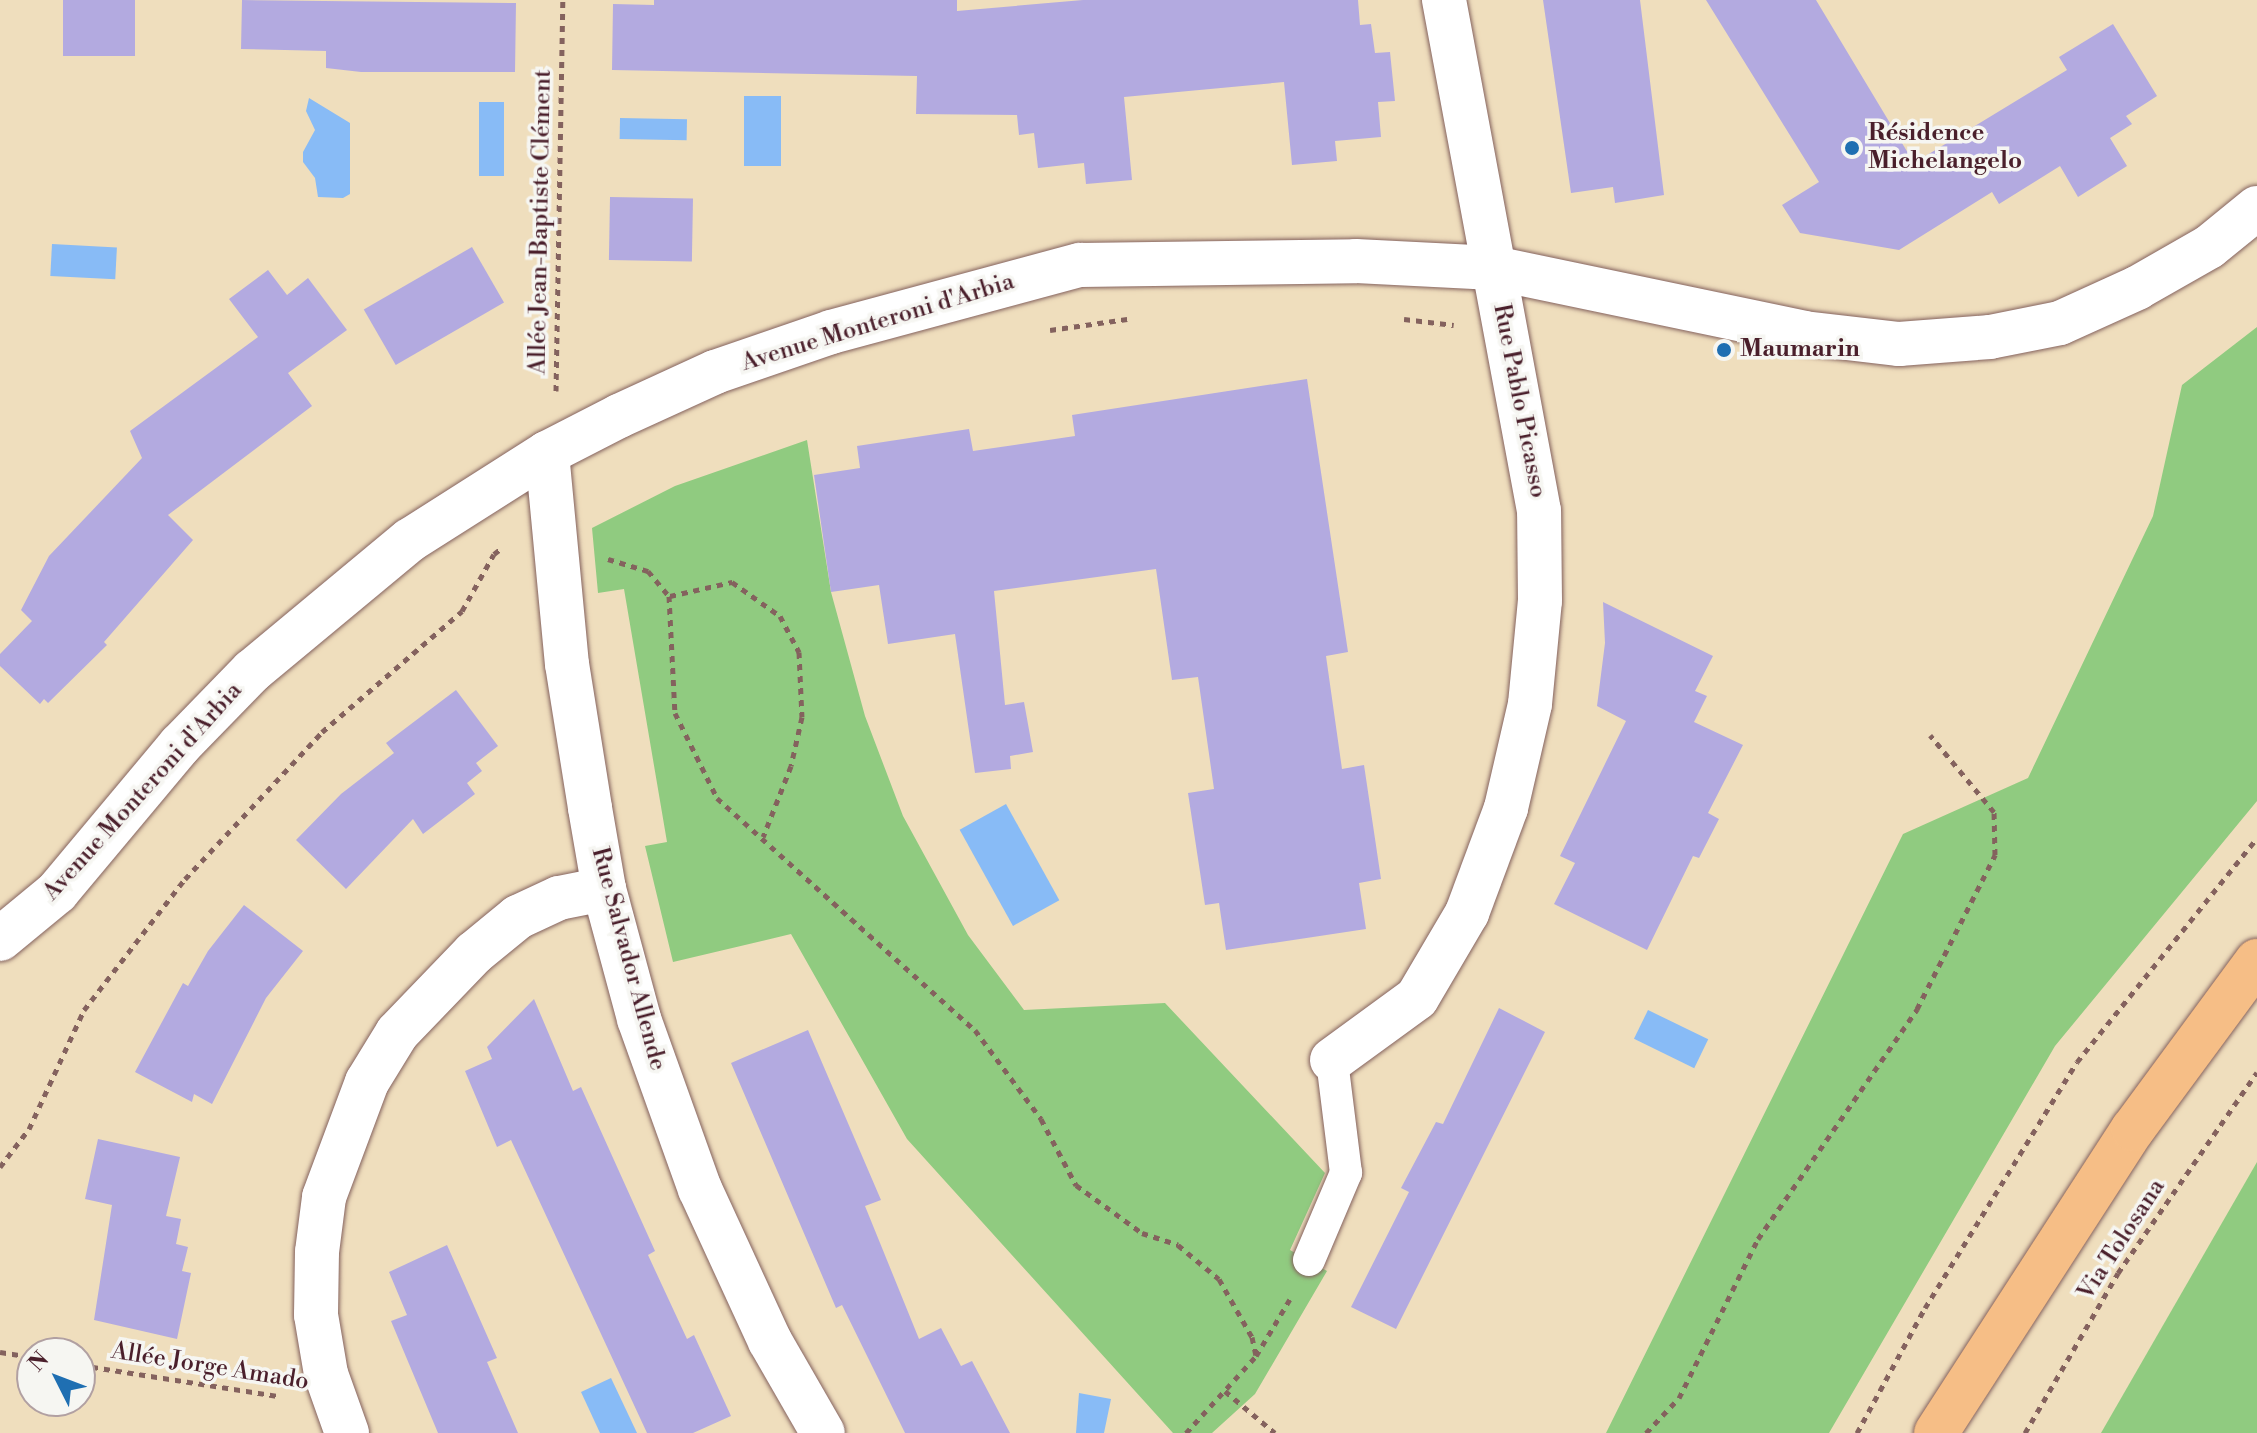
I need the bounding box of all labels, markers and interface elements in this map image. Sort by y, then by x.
street label: Allée Jean-Baptiste Clément [524,69,558,375]
place label: Résidence Michelangelo [1868,120,2022,176]
marker: Résidence Michelangelo [1843,139,1861,157]
street label: Avenue Monteroni d'Arbia [738,268,1018,378]
street label: Rue Pablo Picasso [1486,302,1552,500]
place label: Maumarin [1740,336,1860,364]
marker: Maumarin [1715,341,1733,359]
street label: Avenue Monteroni d'Arbia [37,677,249,907]
street label: Rue Salvador Allende [584,844,672,1074]
street label: Via Tolosana [2072,1174,2172,1306]
north arrow [16,1337,96,1417]
street label: Allée Jorge Amado [109,1337,311,1397]
text: N [23,1346,55,1377]

